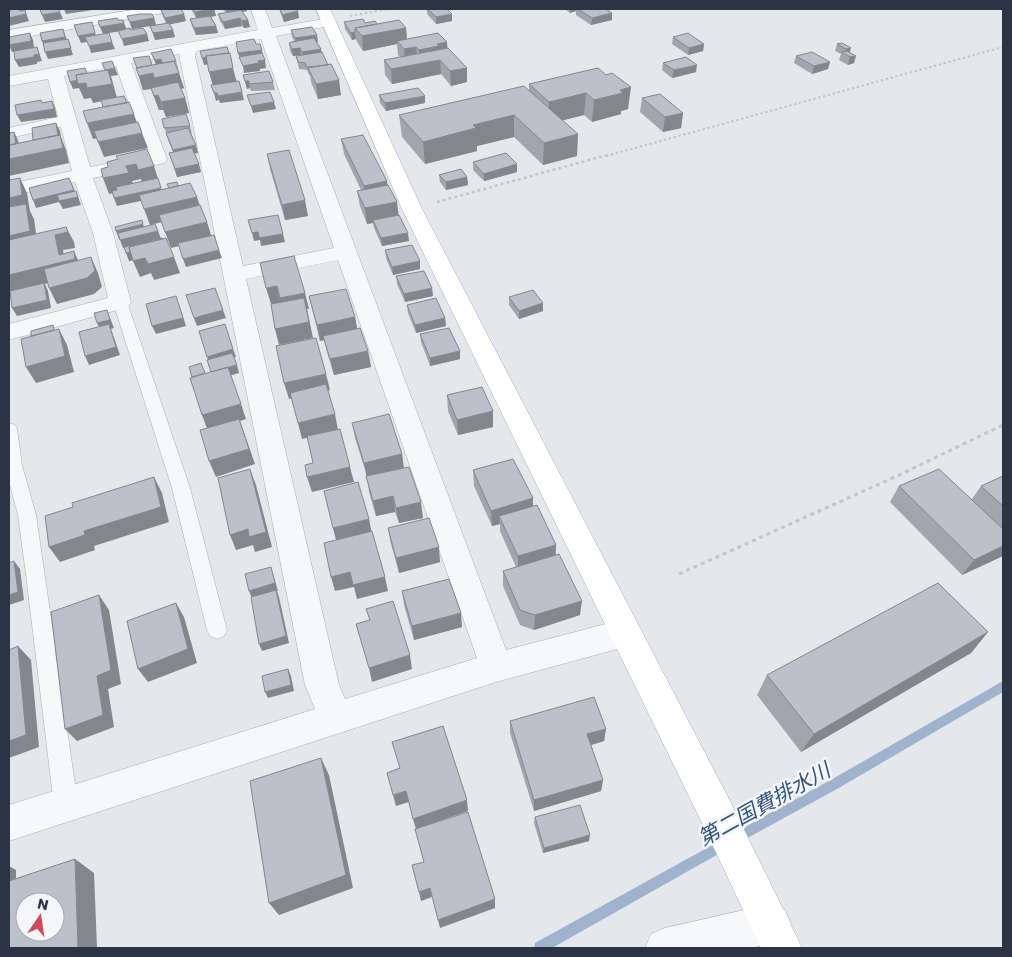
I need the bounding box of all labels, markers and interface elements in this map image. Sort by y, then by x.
water label: 第二国費排水川 [693,755,837,852]
north arrow [15,892,65,942]
text: N [36,893,50,915]

